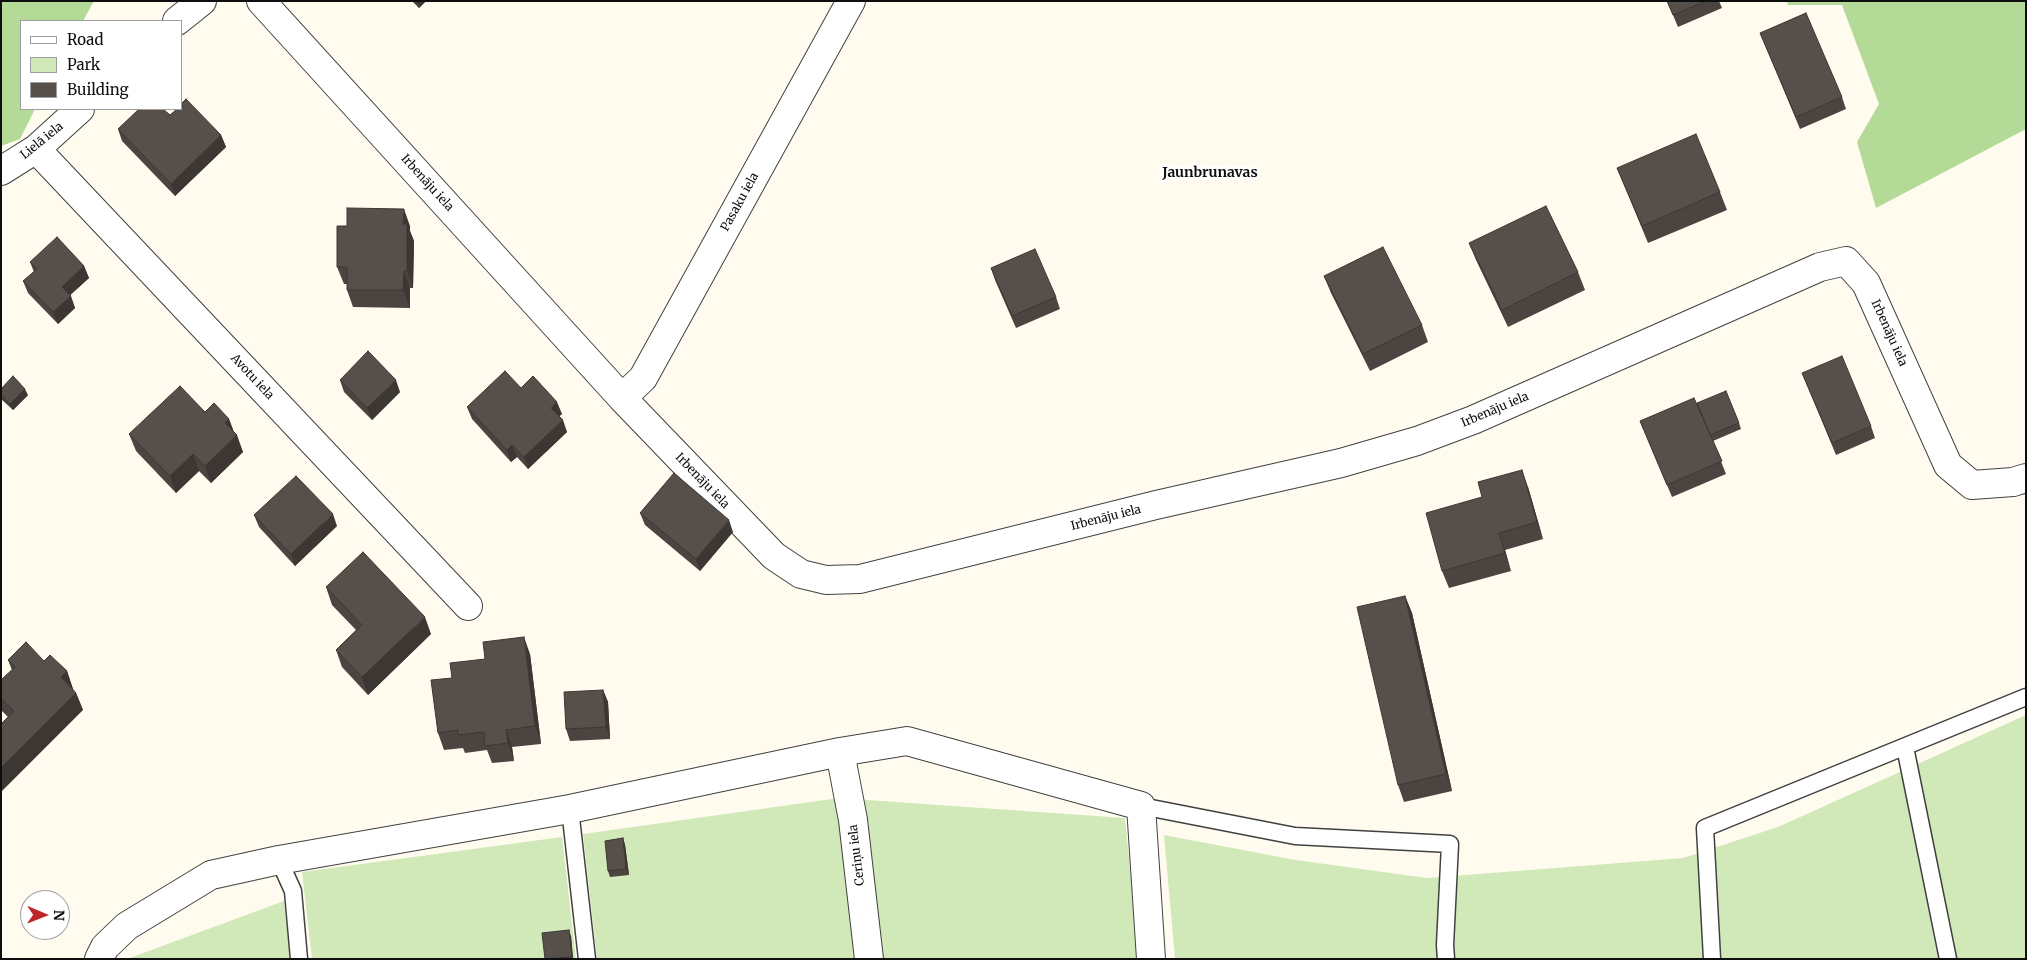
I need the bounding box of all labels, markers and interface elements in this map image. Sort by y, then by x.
legend [20,20,182,110]
text: Road [67,30,103,49]
text: Park [67,55,100,74]
text: Building [67,80,129,99]
street label: Lielā iela [18,119,66,163]
street label: Irbenāju iela [398,152,456,214]
district label: Jaunbrunavas [1162,165,1258,181]
street label: Pasaku iela [718,170,762,234]
street label: Irbenāju iela [1868,297,1910,369]
street label: Avotu iela [227,351,277,403]
street label: Irbenāju iela [1459,389,1531,431]
street label: Irbenāju iela [672,450,732,512]
street label: Irbenāju iela [1069,502,1143,534]
street label: Ceriņu iela [846,824,868,886]
north arrow [20,890,70,940]
text: N [50,910,68,921]

